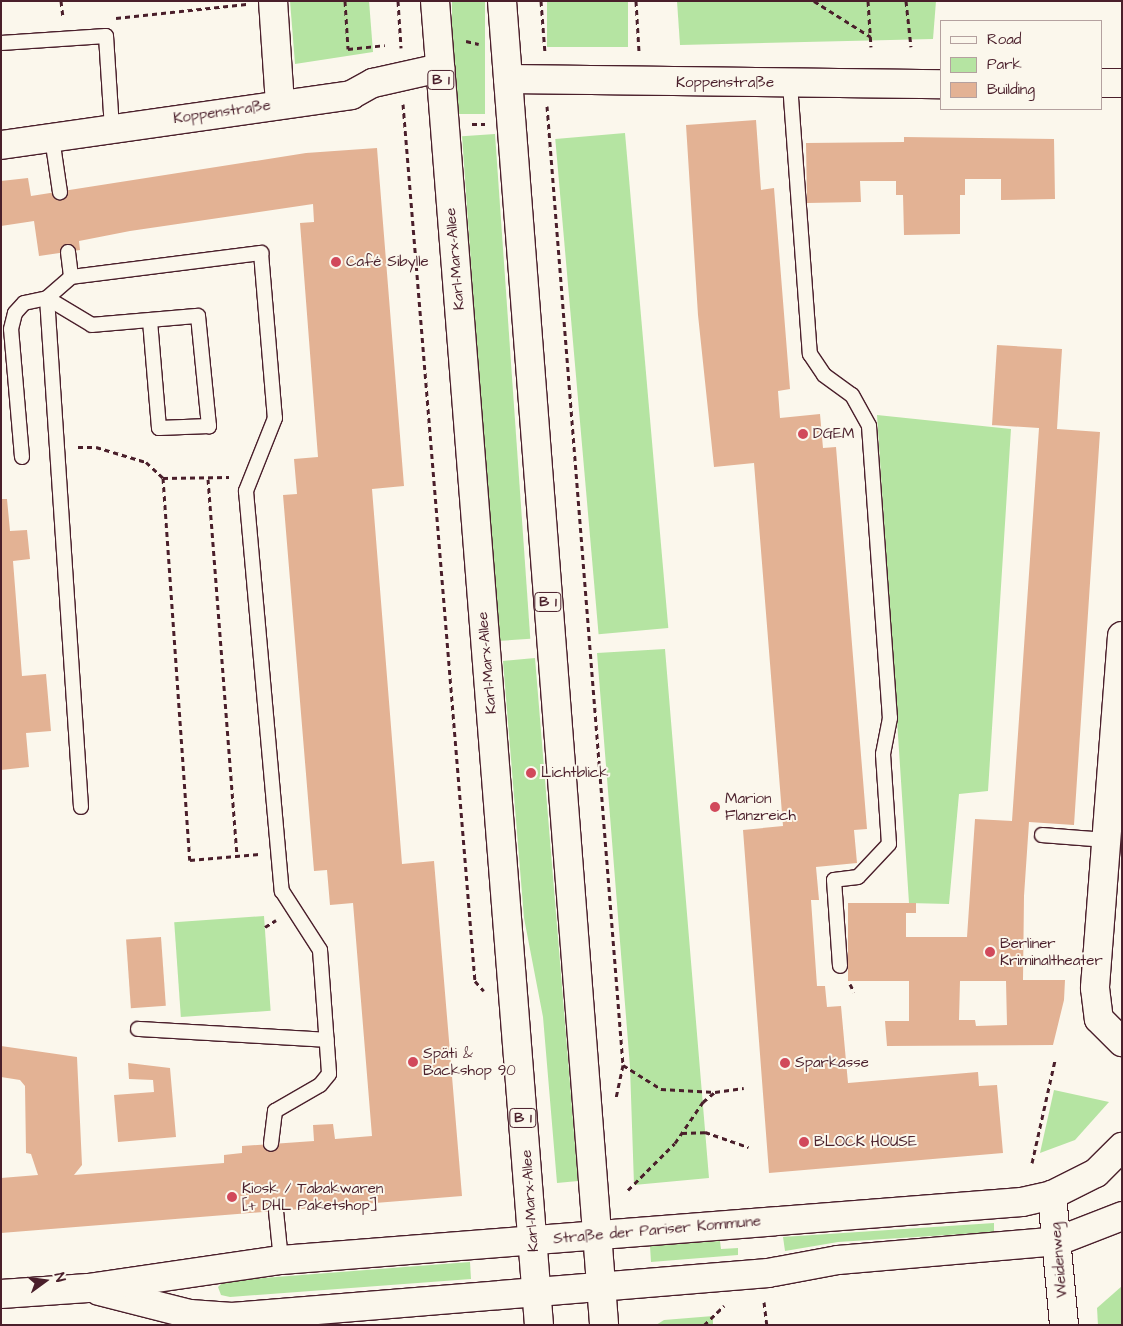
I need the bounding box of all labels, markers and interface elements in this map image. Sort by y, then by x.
legend [940,20,1103,110]
text: Road [987,29,1021,50]
text: Park [987,54,1022,75]
road number: B 1 [427,68,455,92]
street label: Koppenstraße [676,74,774,92]
text: Building [987,79,1035,100]
street label: Koppenstraße [172,96,272,128]
street label: Karl-Marx-Allee [442,207,468,311]
place label: Café Sibylle [346,253,429,271]
marker: Café Sibylle [330,256,342,268]
place label: DGEM [813,425,854,443]
marker: DGEM [797,428,809,440]
road number: B 1 [534,590,562,614]
street label: Karl-Marx-Allee [474,611,500,715]
place label: Lichtblick [541,764,608,782]
marker: Lichtblick [525,767,537,779]
place label: Marion Flanzreich [725,789,796,824]
marker: Marion Flanzreich [709,801,721,813]
place label: Berliner Kriminaltheater [1000,934,1103,969]
marker: Berliner Kriminaltheater [984,946,996,958]
place label: Späti & Backshop 90 [423,1044,516,1079]
place label: Sparkasse [795,1054,869,1072]
marker: Späti & Backshop 90 [407,1056,419,1068]
marker: Sparkasse [779,1057,791,1069]
road number: B 1 [509,1106,537,1130]
place label: BLOCK HOUSE [814,1133,917,1151]
marker: BLOCK HOUSE [798,1136,810,1148]
street label: Karl-Marx-Allee [517,1149,543,1253]
place label: Kiosk / Tabakwaren [+ DHL Paketshop] [242,1179,383,1214]
marker: Kiosk / Tabakwaren [+ DHL Paketshop] [226,1191,238,1203]
street label: Straße der Pariser Kommune [552,1212,762,1248]
street label: Weidenweg [1047,1221,1071,1299]
north arrow [20,1256,70,1306]
text: N [49,1271,70,1284]

